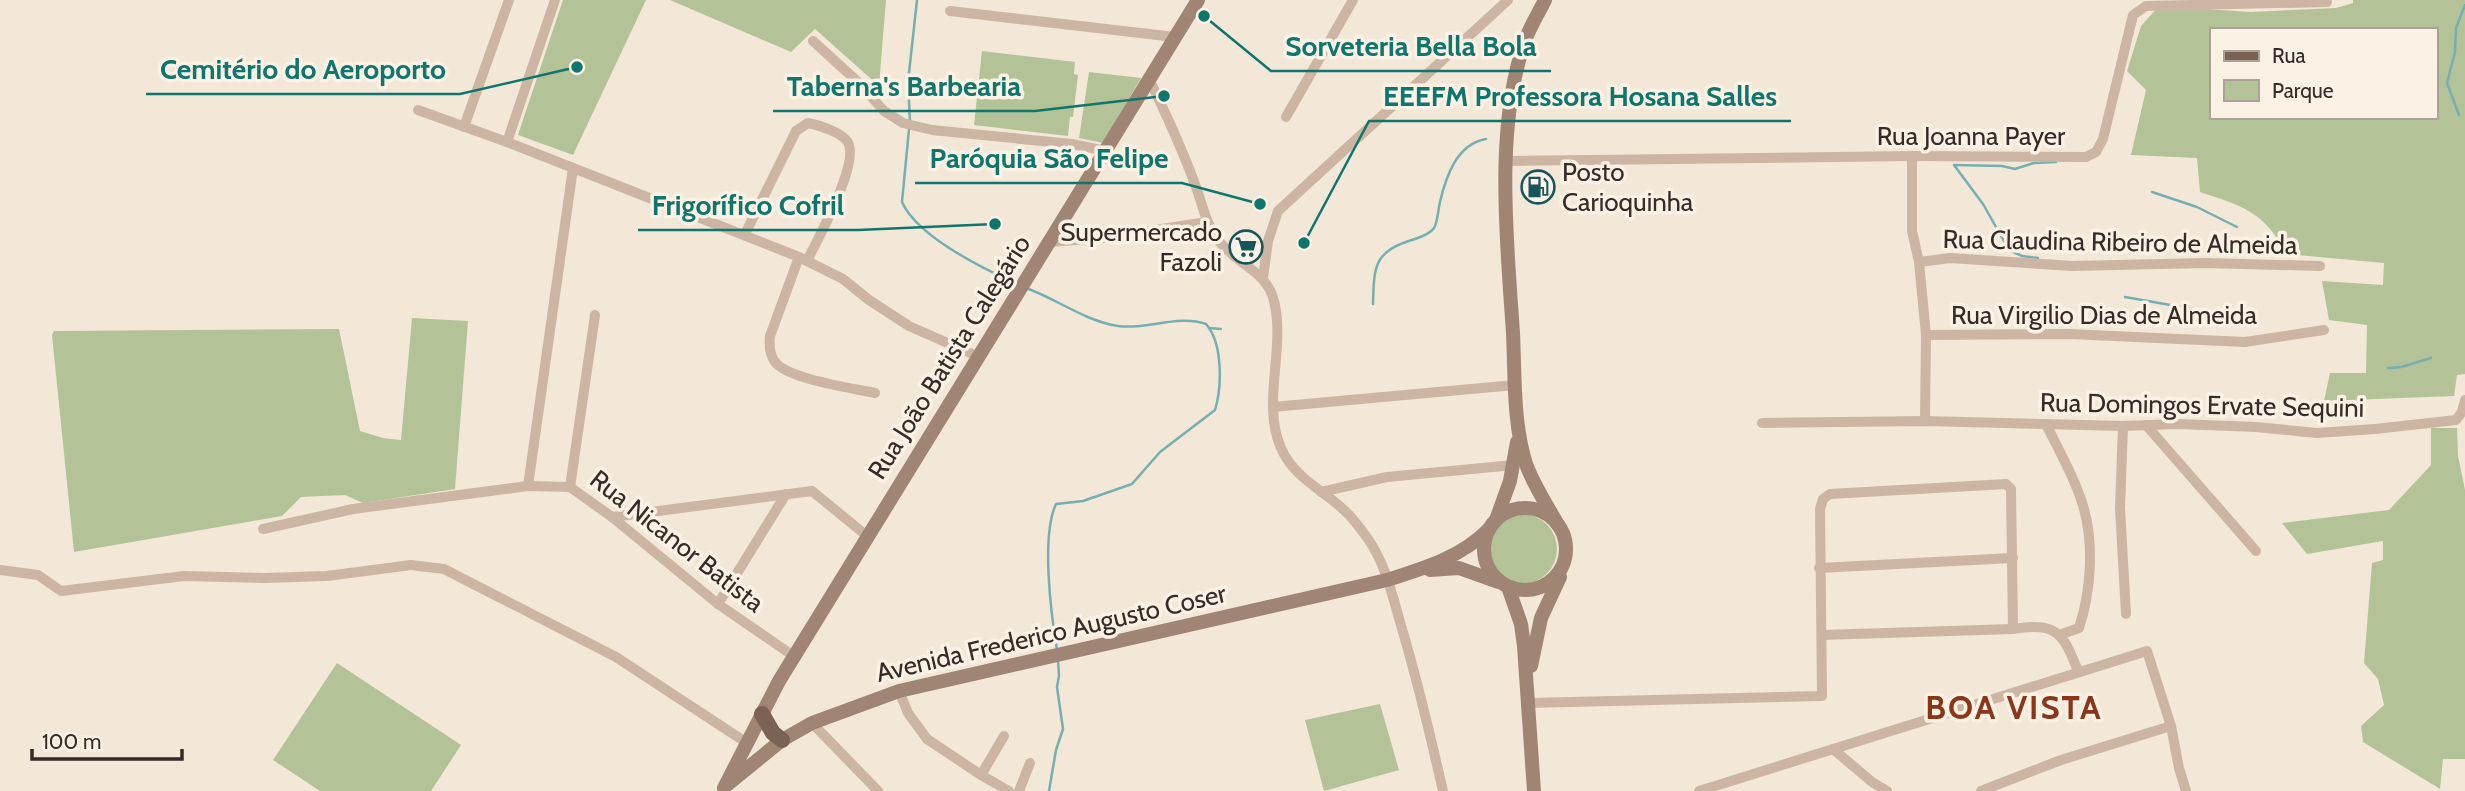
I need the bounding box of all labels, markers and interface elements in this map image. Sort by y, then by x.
callout: Sorveteria Bella Bola [1271,22,1551,71]
legend [2210,28,2437,119]
text: Sorveteria Bella Bola [1285,29,1537,63]
text: Rua [2272,43,2306,68]
callout: Cemitério do Aeroporto [146,45,460,94]
text: Cemitério do Aeroporto [160,52,446,86]
callout: Taberna's Barbearia [773,62,1035,111]
text: Taberna's Barbearia [787,69,1021,103]
callout: EEEFM Professora Hosana Salles [1369,72,1791,121]
text: Parque [2272,78,2334,103]
text: EEEFM Professora Hosana Salles [1383,79,1777,113]
street label: Rua Joanna Payer [1877,120,2066,152]
callout: Paróquia São Felipe [915,134,1182,183]
text: Paróquia São Felipe [930,141,1168,175]
place label: Posto Carioquinha [1562,156,1694,218]
fuel station icon: Posto Carioquinha [1519,168,1557,206]
callout: Frigorífico Cofril [638,181,858,230]
text: Frigorífico Cofril [652,188,844,222]
place label: Supermercado Fazoli [1060,216,1222,278]
street label: Rua Claudina Ribeiro de Almeida [1942,223,2298,261]
supermarket icon: Supermercado Fazoli [1227,228,1265,266]
street label: Rua João Batista Calegário [861,229,1037,485]
street label: Rua Virgilio Dias de Almeida [1951,299,2258,331]
street label: Rua Domingos Ervate Sequini [2040,386,2364,424]
street label: Rua Nicanor Batista [584,463,771,619]
street label: Avenida Frederico Augusto Coser [873,577,1230,689]
district label: BOA VISTA [1925,687,2103,727]
scale bar [32,718,182,762]
text: 100 m [42,729,101,754]

